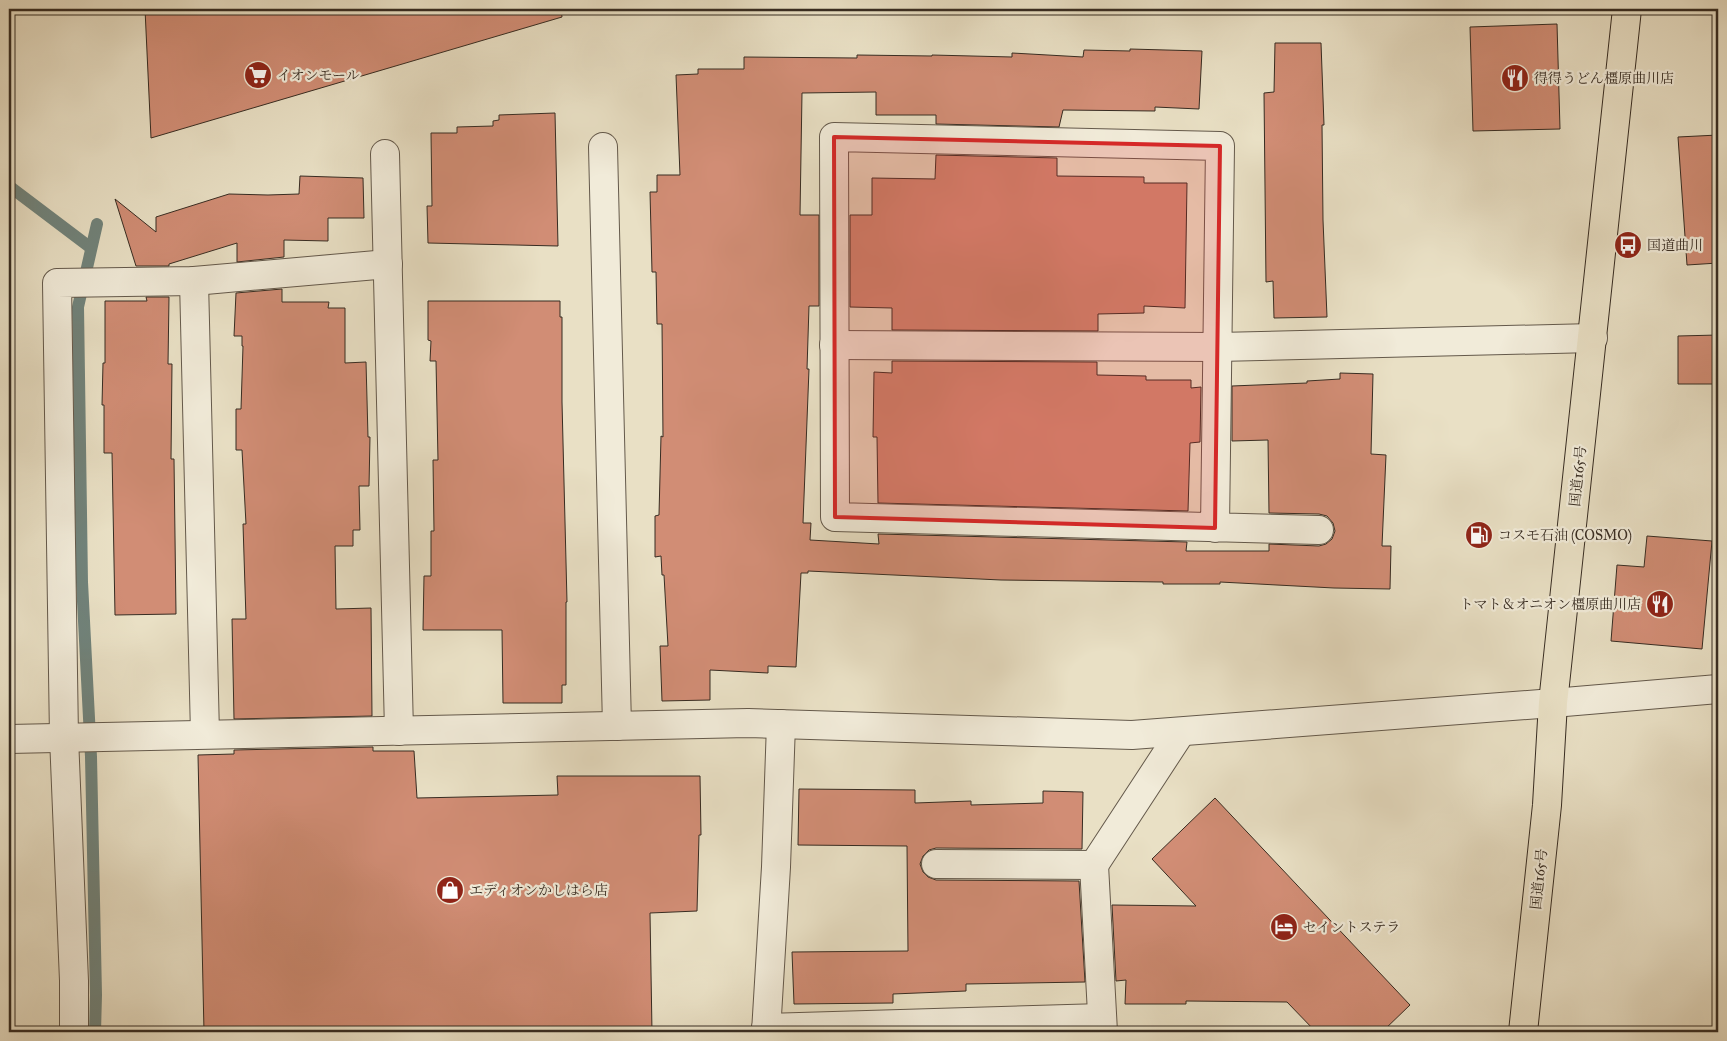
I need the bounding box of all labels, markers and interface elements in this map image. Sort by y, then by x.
supermarket icon: イオンモール [243,60,273,90]
restaurant icon: 得得うどん橿原曲川店 [1500,63,1530,93]
place label: イオンモール [277,67,360,84]
place label: 得得うどん橿原曲川店 [1534,70,1674,87]
bus stop icon: 国道曲川 [1613,230,1643,260]
place label: 国道曲川 [1647,237,1703,254]
street label: 国道165号 [1566,445,1590,507]
fuel station icon: コスモ石油 (COSMO) [1464,520,1494,550]
place label: コスモ石油 (COSMO) [1498,527,1632,545]
restaurant icon: トマト＆オニオン橿原曲川店 [1645,589,1675,619]
place label: トマト＆オニオン橿原曲川店 [1460,596,1641,613]
street label: 国道165号 [1527,848,1551,910]
shop icon: エディオンかしはら店 [435,875,465,905]
place label: エディオンかしはら店 [469,882,608,899]
hotel icon: セイントステラ [1269,912,1299,942]
place label: セイントステラ [1303,919,1400,936]

